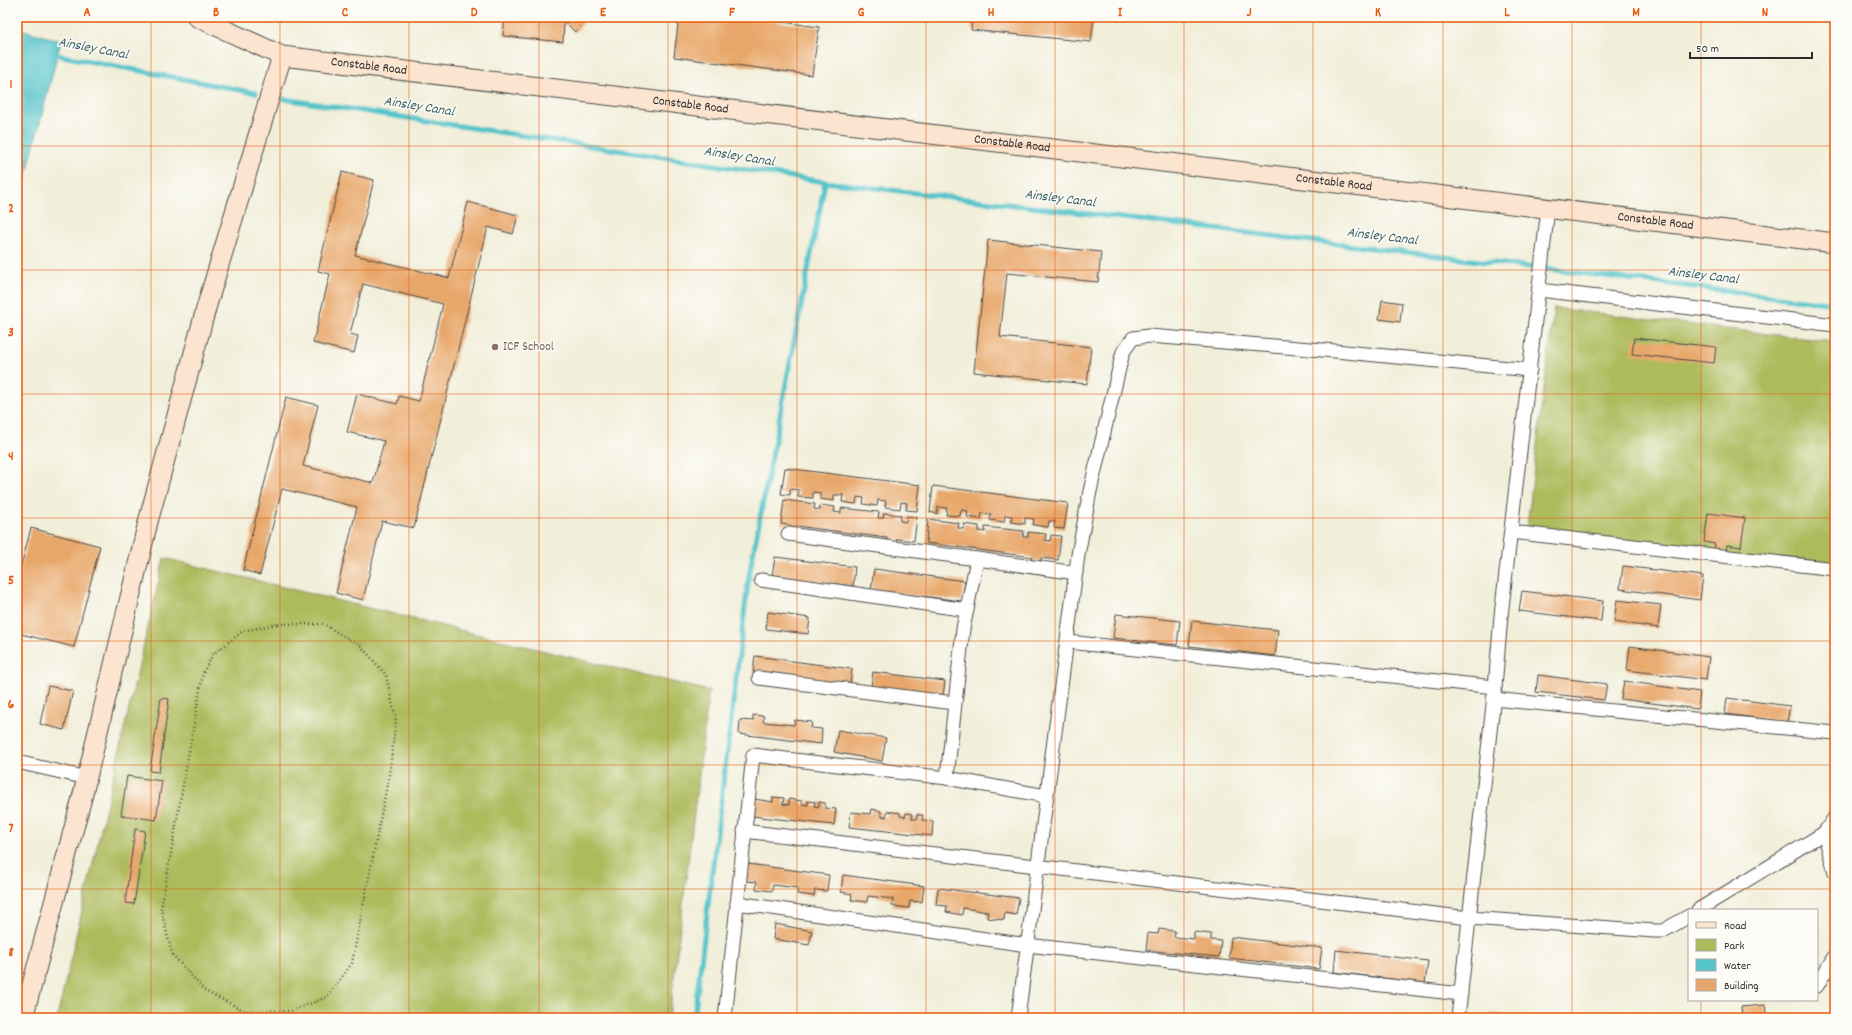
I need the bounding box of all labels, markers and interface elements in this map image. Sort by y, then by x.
text: A [83,4,91,23]
text: B [213,4,219,23]
text: C [342,4,349,23]
text: D [471,4,478,23]
text: E [600,4,607,23]
text: F [729,4,735,23]
text: G [858,4,865,23]
text: H [988,4,995,23]
text: I [1118,4,1123,23]
text: J [1247,4,1252,23]
text: K [1375,4,1381,23]
text: L [1504,4,1510,23]
text: M [1632,4,1640,23]
text: N [1762,4,1768,23]
water label: Ainsley Canal [56,32,131,66]
scale bar [1690,34,1812,60]
text: 50 m [1696,41,1719,58]
street label: Constable Road [330,52,408,80]
text: 1 [10,76,13,95]
street label: Constable Road [651,91,730,119]
water label: Ainsley Canal [382,92,457,123]
street label: Constable Road [973,130,1051,158]
water label: Ainsley Canal [702,142,777,173]
street label: Constable Road [1295,169,1373,197]
water label: Ainsley Canal [1024,185,1098,213]
text: 2 [8,200,14,219]
street label: Constable Road [1616,207,1695,235]
water label: Ainsley Canal [1346,223,1420,251]
water label: Ainsley Canal [1667,262,1741,290]
text: 3 [8,324,14,343]
place label: ICF School [503,338,554,357]
marker: ICF School [490,342,500,352]
text: 4 [8,448,14,467]
text: 5 [8,572,14,591]
text: 6 [8,696,15,715]
text: 7 [9,820,14,839]
legend [1688,909,1818,1001]
text: Road [1724,918,1746,935]
text: Park [1724,938,1745,955]
text: 8 [8,944,14,963]
text: Water [1724,958,1751,975]
text: Building [1724,978,1759,995]

